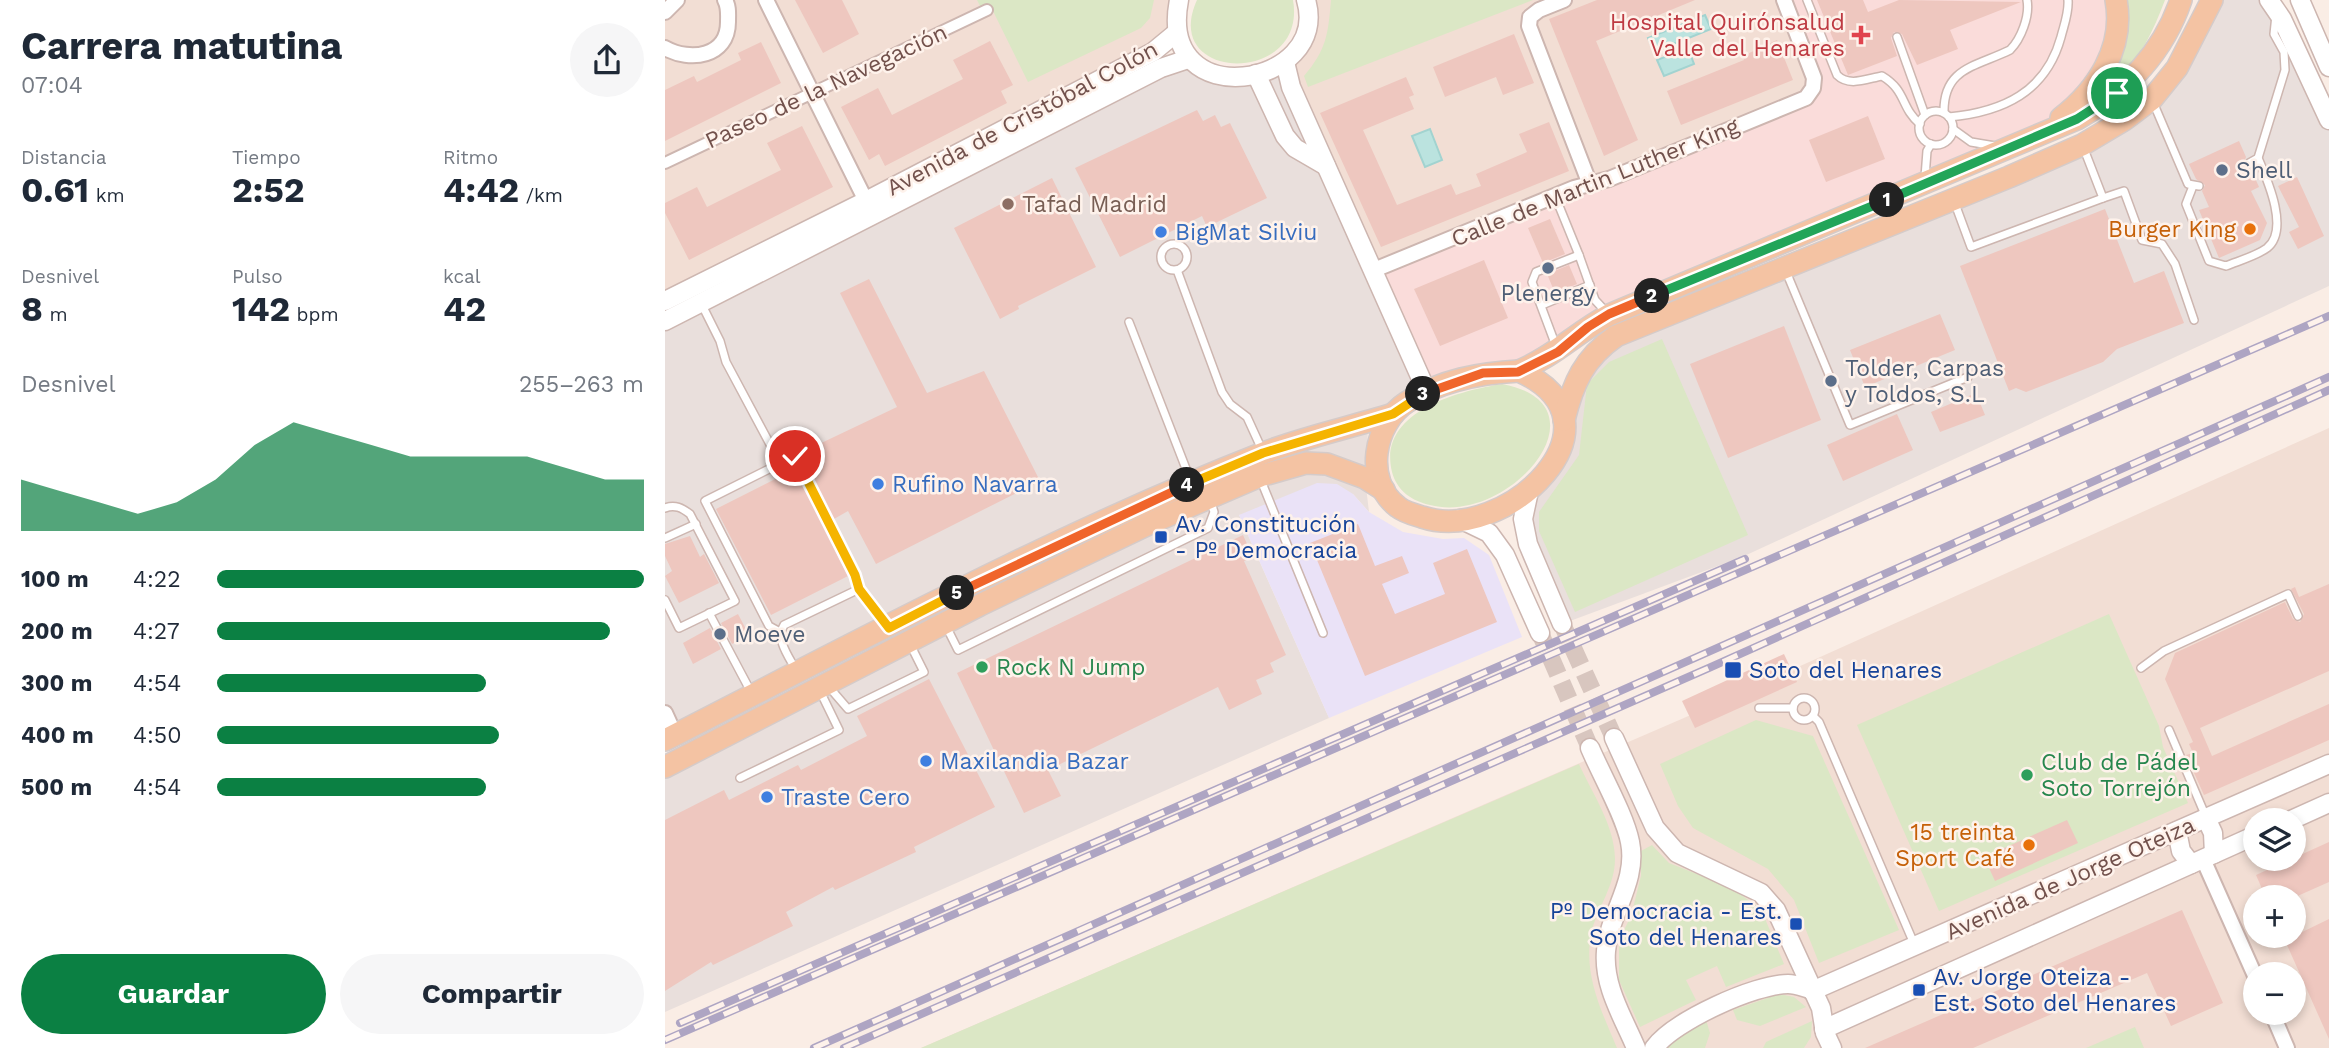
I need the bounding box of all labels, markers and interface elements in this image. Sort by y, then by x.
place label: Hospital Quirónsalud Valle del Henares [1610,9,1845,62]
street label: Paseo de la Navegación [701,18,951,154]
button: share [570,23,644,97]
text: Carrera matutina [21,24,342,68]
marker: Hospital Quirónsalud Valle del Henares [1851,25,1871,45]
street label: Avenida de Cristóbal Colón [882,35,1162,202]
pin [2087,63,2147,123]
text: 07:04 [21,72,83,99]
icon: arrive [2098,74,2136,112]
street label: Calle de Martin Luther King [1447,112,1744,253]
text: Distancia [21,146,107,169]
text: Tiempo [232,146,301,169]
text: Ritmo [443,146,498,169]
place label: Shell [2236,157,2292,184]
marker: Shell [2214,162,2230,178]
text: 0.61 [21,169,89,211]
text: 2:52 [232,169,305,211]
text: 4:42 [443,169,519,211]
pin: 1 [1869,182,1905,218]
text: km [89,184,125,207]
text: /km [519,184,563,207]
text: 1 [1882,188,1891,211]
place label: Tafad Madrid [1022,191,1167,218]
marker: Tafad Madrid [1000,196,1016,212]
place label: Burger King [2108,216,2237,243]
place label: BigMat Silviu [1175,219,1318,246]
marker: Burger King [2242,221,2258,237]
marker: BigMat Silviu [1153,224,1169,240]
marker: Plenergy [1540,260,1556,276]
text: Desnivel [21,265,99,288]
text: Pulso [232,265,283,288]
text: kcal [443,265,481,288]
pin: 2 [1635,278,1669,314]
place label: Plenergy [1501,280,1596,307]
text: 2 [1646,284,1657,307]
text: 8 [21,288,43,330]
text: 142 [232,288,290,330]
text: 42 [443,288,486,330]
text: m [43,303,68,326]
text: bpm [290,303,339,326]
place label: Tolder, Carpas y Toldos, S.L [1845,355,2004,408]
text: Desnivel [21,371,116,398]
text: 255–263 m [519,371,644,398]
marker: Tolder, Carpas y Toldos, S.L [1823,373,1839,389]
pin: 3 [1405,376,1441,412]
text: 3 [1417,382,1428,405]
pin [765,426,825,486]
icon: check [776,437,814,475]
pin: 4 [1169,468,1205,503]
place label: Rufino Navarra [892,471,1058,498]
text: 4 [1180,473,1193,496]
marker: Rufino Navarra [870,476,886,492]
place label: Av. Constitución - Pº Democracia [1175,511,1357,564]
marker: Av. Constitución - Pº Democracia [1153,529,1169,545]
text: 100 m [21,566,89,593]
text: 4:22 [133,566,181,593]
pin: 5 [939,576,975,610]
text: 5 [951,581,962,604]
text: 200 m [21,618,93,645]
text: 4:27 [133,618,180,645]
place label: Moeve [734,621,805,648]
marker: Moeve [712,626,728,642]
place label: Rock N Jump [996,654,1145,681]
place label: Soto del Henares [1749,657,1942,684]
marker: Rock N Jump [974,659,990,675]
marker: Soto del Henares [1723,660,1743,680]
text: 300 m [21,670,92,697]
text: 4:54 [133,670,181,697]
text: 400 m [21,722,94,749]
text: 4:50 [133,722,182,749]
place label: Maxilandia Bazar [940,748,1129,775]
place label: Club de Pádel Soto Torrejón [2041,749,2198,802]
marker: Maxilandia Bazar [918,753,934,769]
marker: Club de Pádel Soto Torrejón [2019,767,2035,783]
text: 500 m [21,774,92,801]
text: 4:54 [133,774,181,801]
place label: Traste Cero [781,784,910,811]
marker: Traste Cero [759,789,775,805]
map controls [2243,808,2306,1025]
button: layers [2243,808,2306,871]
street label: Avenida de Jorge Oteiza [1941,811,2199,946]
place label: 15 treinta Sport Café [1895,819,2015,872]
marker: 15 treinta Sport Café [2021,837,2037,853]
button: + [2243,885,2306,948]
place label: Pº Democracia - Est. Soto del Henares [1550,898,1782,951]
marker: Pº Democracia - Est. Soto del Henares [1788,916,1804,932]
button: Guardar [21,954,326,1034]
button: Compartir [340,954,644,1034]
button: − [2243,962,2306,1025]
place label: Av. Jorge Oteiza - Est. Soto del Henares [1933,964,2176,1017]
marker: Av. Jorge Oteiza - Est. Soto del Henares [1911,982,1927,998]

